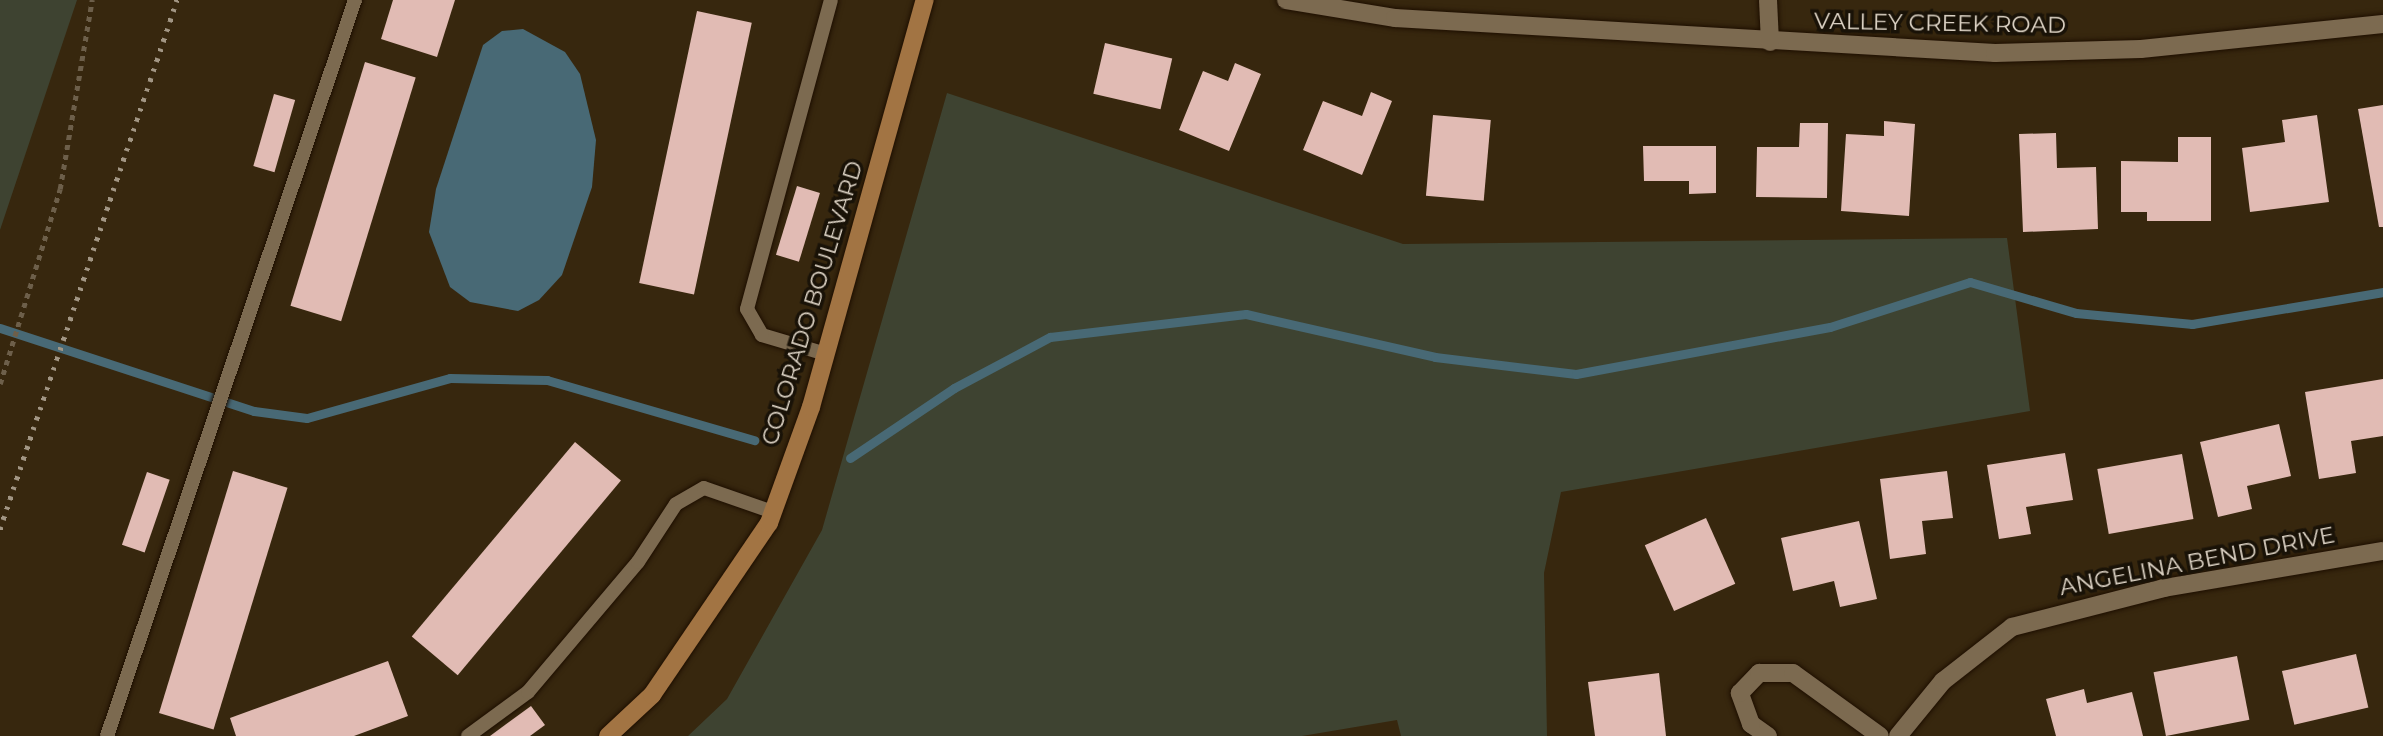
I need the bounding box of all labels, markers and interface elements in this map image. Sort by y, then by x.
street label: VALLEY CREEK ROAD [1814,7,2066,39]
street label: COLORADO BOULEVARD [756,158,868,448]
street label: ANGELINA BEND DRIVE [2057,521,2337,601]

